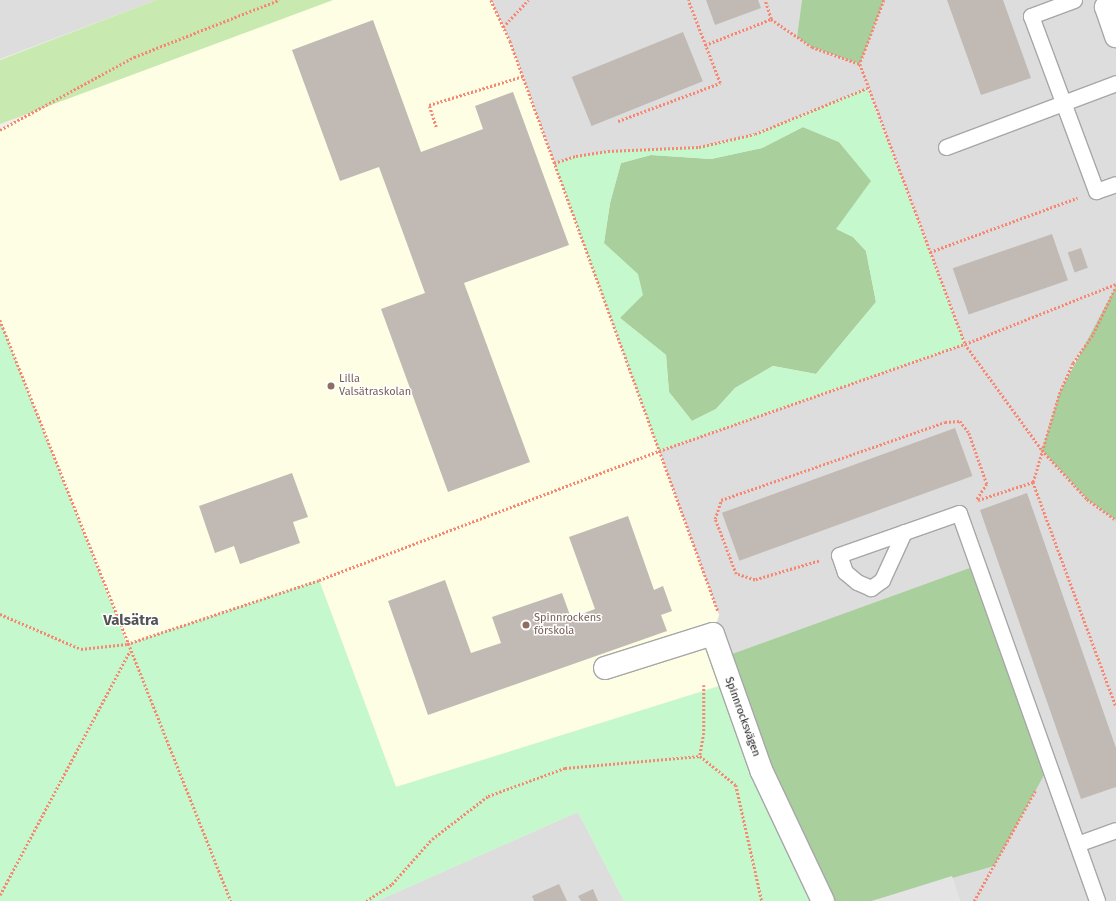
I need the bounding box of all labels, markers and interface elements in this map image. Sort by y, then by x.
place label: Lilla Valsätraskolan [339,373,411,399]
marker: Lilla Valsätraskolan [326,381,336,391]
district label: Valsätra [103,612,159,630]
place label: Spinnrockens förskola [534,612,601,638]
marker: Spinnrockens förskola [521,620,531,630]
street label: Spinnrocksvägen [721,675,763,759]

